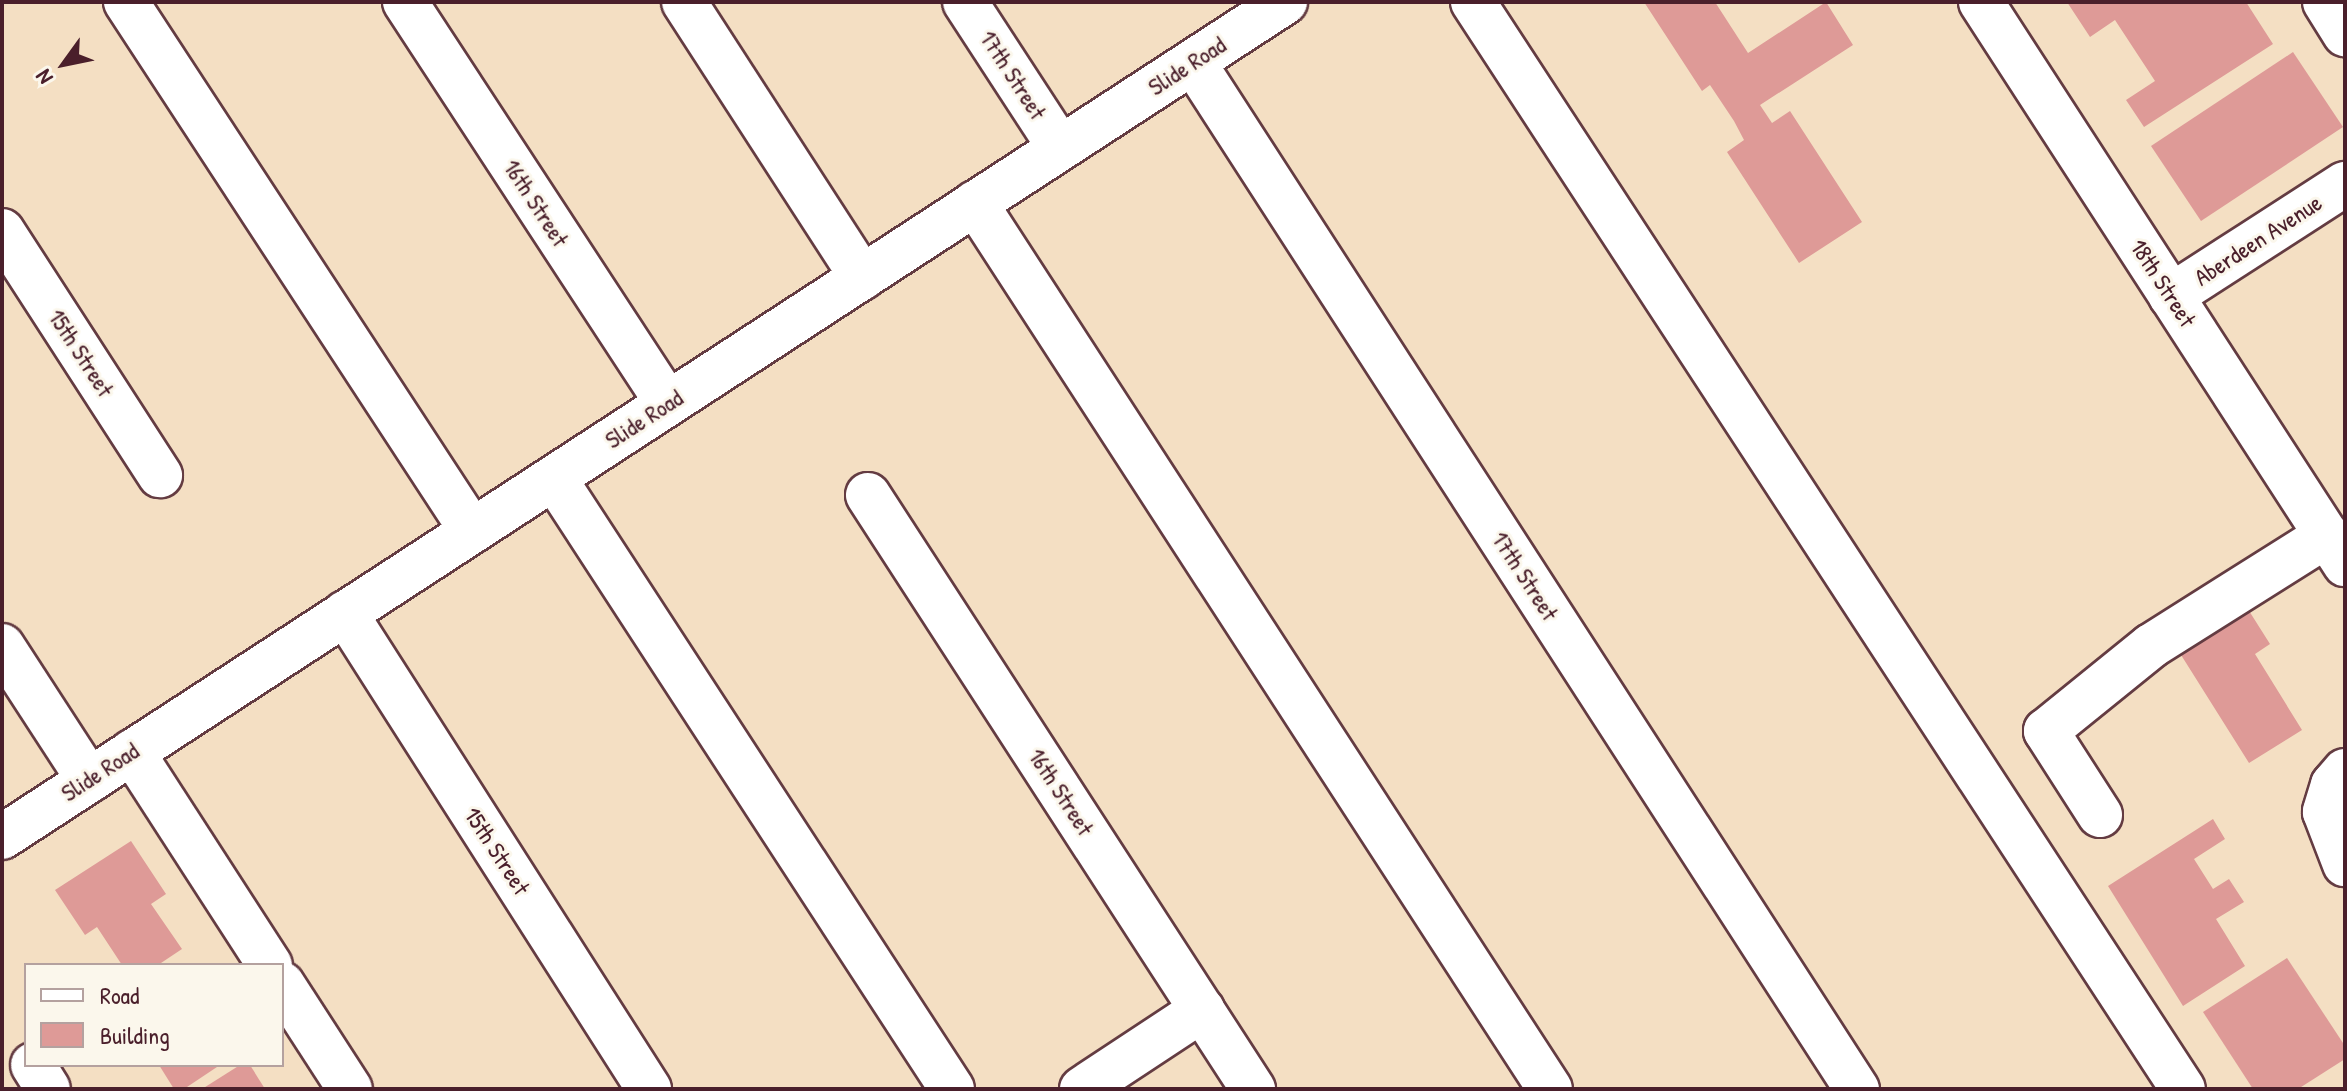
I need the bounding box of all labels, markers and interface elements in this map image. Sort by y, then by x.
north arrow [24,24,104,104]
street label: 17th Street [974,25,1052,125]
street label: Slide Road [1143,30,1231,102]
text: N [28,64,60,90]
street label: 16th Street [497,154,575,252]
street label: Aberdeen Avenue [2189,188,2327,292]
street label: 18th Street [2124,234,2202,332]
street label: 15th Street [42,304,120,402]
street label: Slide Road [600,383,688,455]
street label: 17th Street [1486,526,1564,626]
street label: Slide Road [56,736,144,808]
street label: 16th Street [1022,743,1100,841]
street label: 15th Street [458,802,536,900]
legend [24,963,284,1067]
text: Road [100,979,139,1011]
text: Building [100,1019,170,1051]

